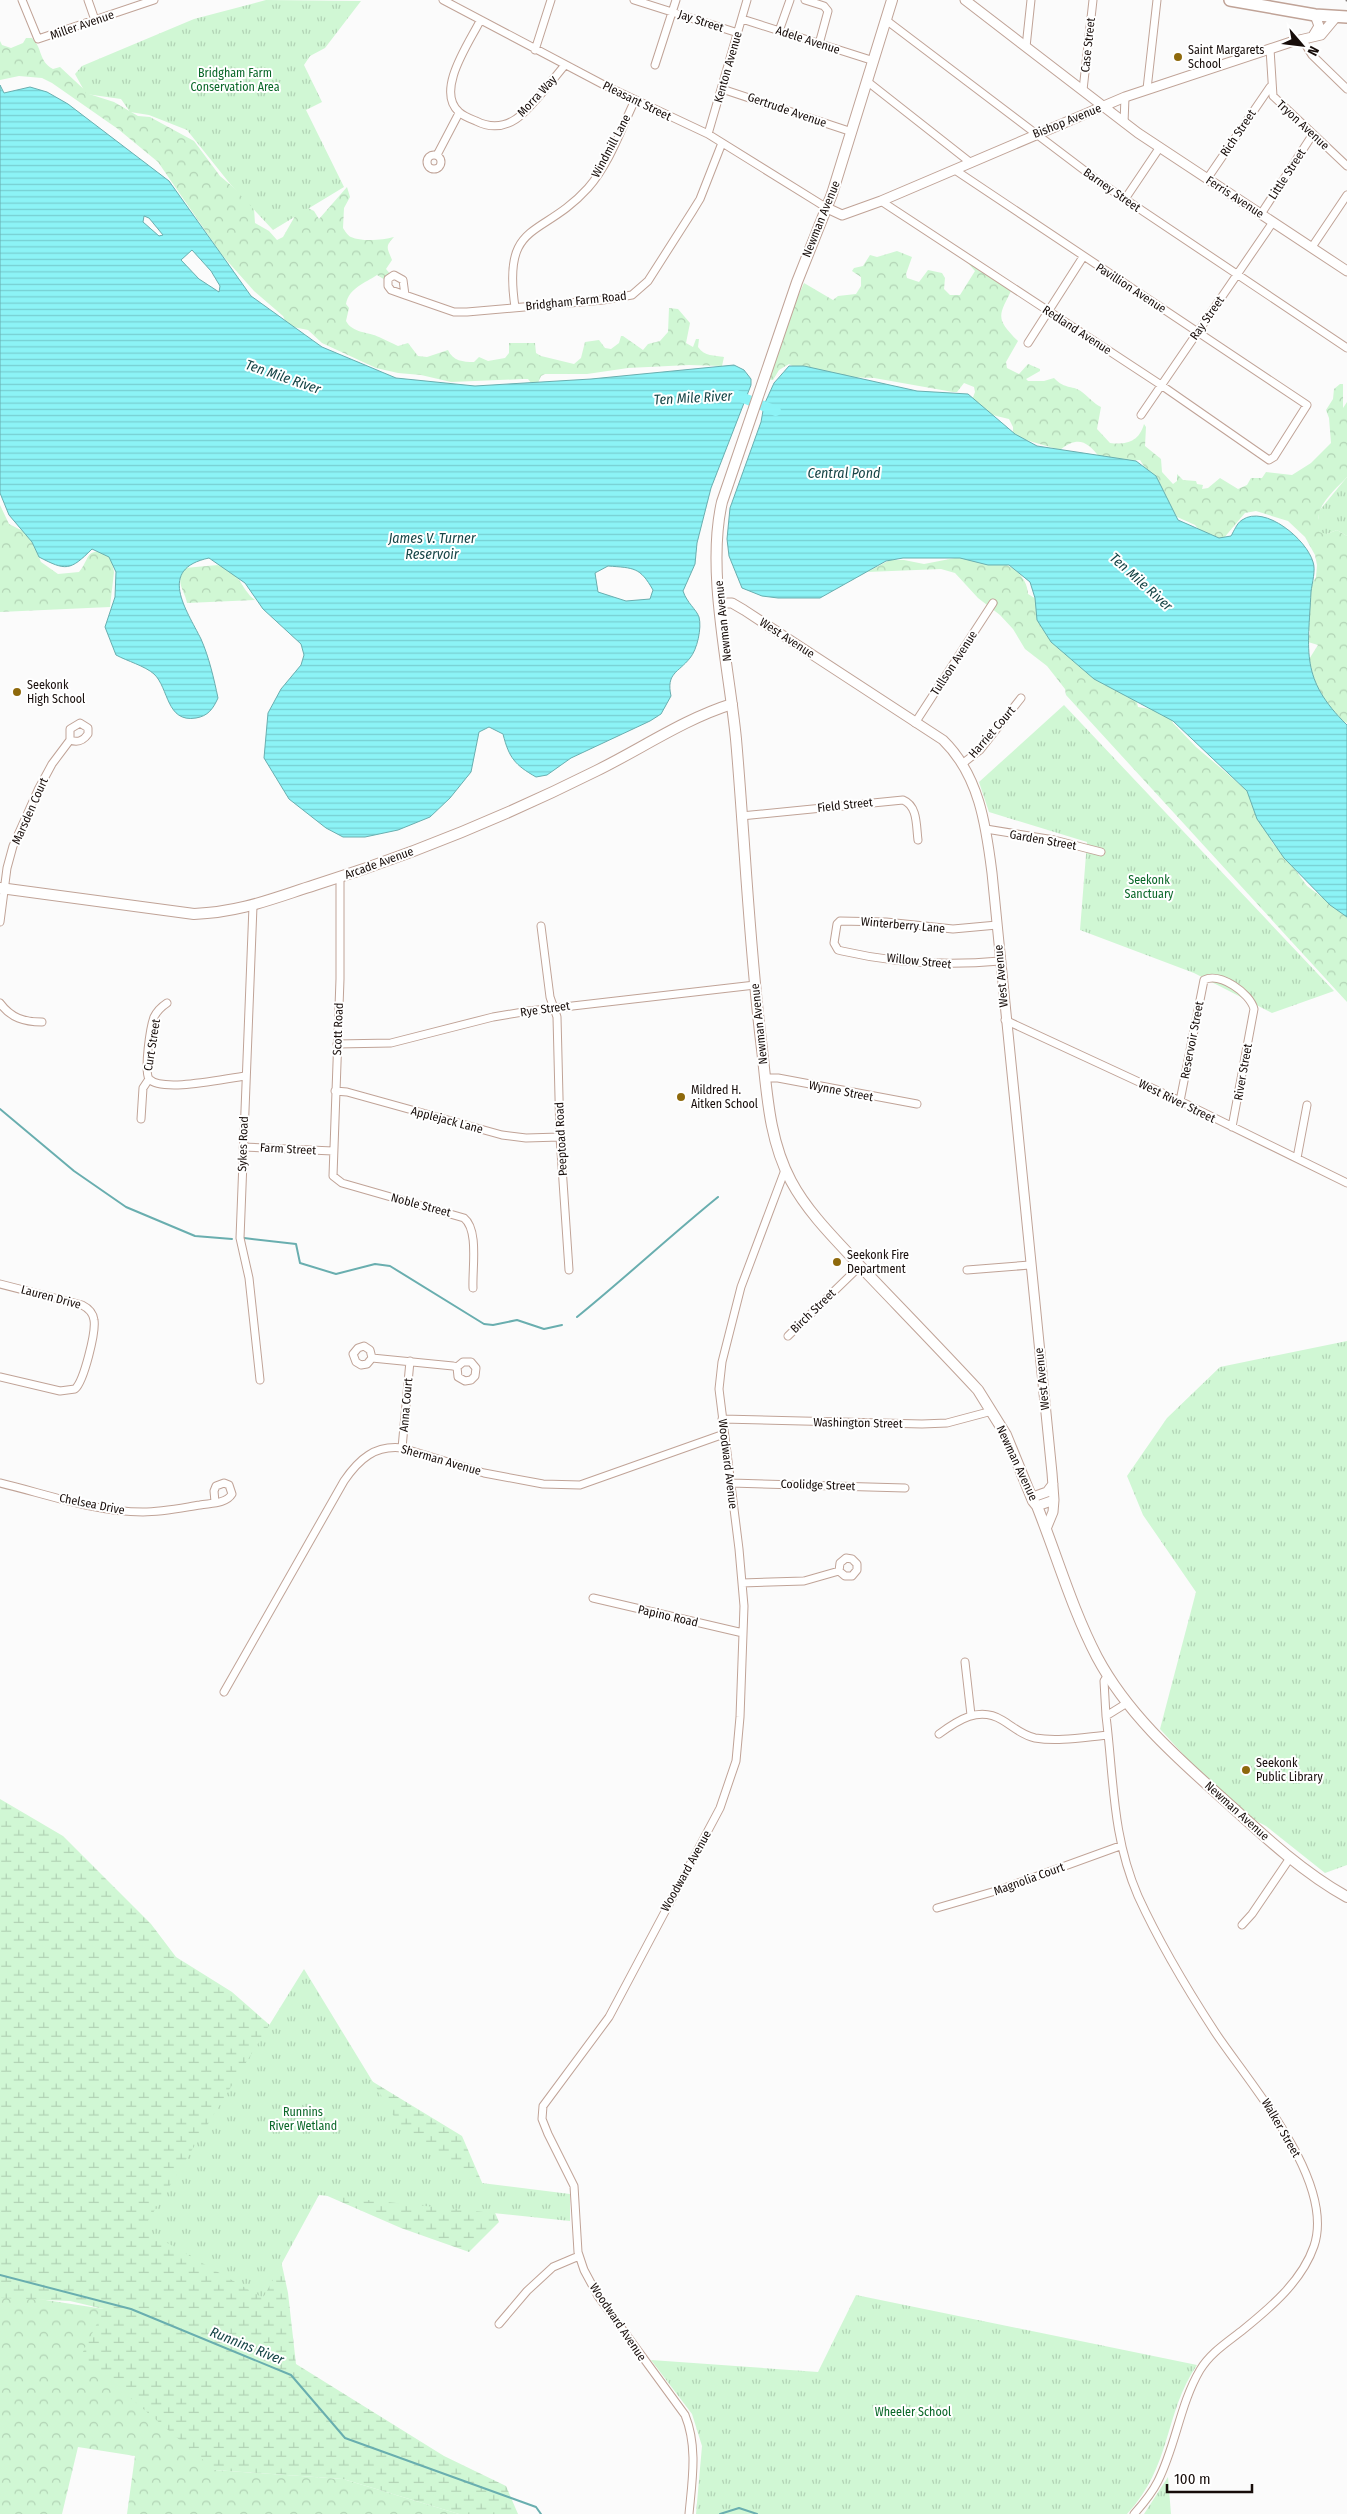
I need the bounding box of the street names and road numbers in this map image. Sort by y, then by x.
street label: Miller Avenue [48,7,116,42]
street label: Jay Street [677,7,725,35]
street label: Case Street [1078,17,1098,73]
street label: Adele Avenue [774,23,842,57]
street label: Kenton Avenue [711,30,745,104]
street label: Morra Way [514,72,560,120]
street label: Pleasant Street [601,78,674,124]
street label: Gertrude Avenue [746,90,828,130]
street label: Tryon Avenue [1274,97,1332,153]
street label: Bishop Avenue [1031,101,1103,141]
street label: Rich Street [1217,107,1259,159]
street label: Windmill Lane [588,112,634,180]
street label: Little Street [1265,146,1309,202]
street label: Barney Street [1081,165,1143,215]
street label: Ferris Avenue [1203,173,1267,221]
street label: Newman Avenue [799,179,843,259]
street label: Pavillion Avenue [1093,260,1169,316]
street label: Bridgham Farm Road [525,289,627,313]
street label: Ray Street [1187,294,1227,342]
street label: Redland Avenue [1040,303,1114,358]
street label: Newman Avenue [712,580,734,662]
street label: West Avenue [757,615,817,661]
street label: Tullson Avenue [928,628,980,698]
street label: Harriet Court [966,703,1018,761]
street label: Marsden Court [9,775,51,847]
street label: Field Street [817,795,873,815]
street label: Garden Street [1008,827,1078,853]
street label: Arcade Avenue [343,844,415,882]
street label: Winterberry Lane [860,914,946,936]
street label: West Avenue [991,944,1011,1008]
street label: Willow Street [886,951,952,971]
street label: Newman Avenue [748,983,770,1065]
street label: Rye Street [519,999,571,1019]
street label: Reservoir Street [1178,1000,1206,1080]
street label: Scott Road [330,1002,346,1056]
street label: Curt Street [141,1018,163,1072]
street label: River Street [1231,1043,1255,1101]
street label: West River Street [1136,1076,1218,1126]
street label: Wynne Street [808,1078,874,1104]
street label: Peeptoad Road [552,1102,570,1176]
street label: Applejack Lane [409,1104,485,1136]
street label: Sykes Road [235,1116,251,1172]
street label: Farm Street [260,1141,316,1157]
street label: Noble Street [390,1190,453,1220]
street label: Lauren Drive [19,1282,83,1312]
street label: Birch Street [788,1286,838,1336]
street label: West Avenue [1032,1347,1052,1411]
street label: Anna Court [397,1377,415,1433]
street label: Washington Street [813,1415,903,1431]
street label: Woodward Avenue [716,1418,740,1510]
street label: Newman Avenue [993,1423,1041,1503]
street label: Sherman Avenue [399,1442,483,1478]
street label: Coolidge Street [780,1477,856,1493]
street label: Chelsea Drive [58,1491,126,1517]
street label: Papino Road [637,1602,699,1630]
street label: Newman Avenue [1202,1779,1272,1843]
street label: Woodward Avenue [658,1828,714,1914]
street label: Magnolia Court [992,1860,1066,1898]
street label: Walker Street [1259,2096,1303,2160]
street label: Woodward Avenue [587,2280,649,2364]

